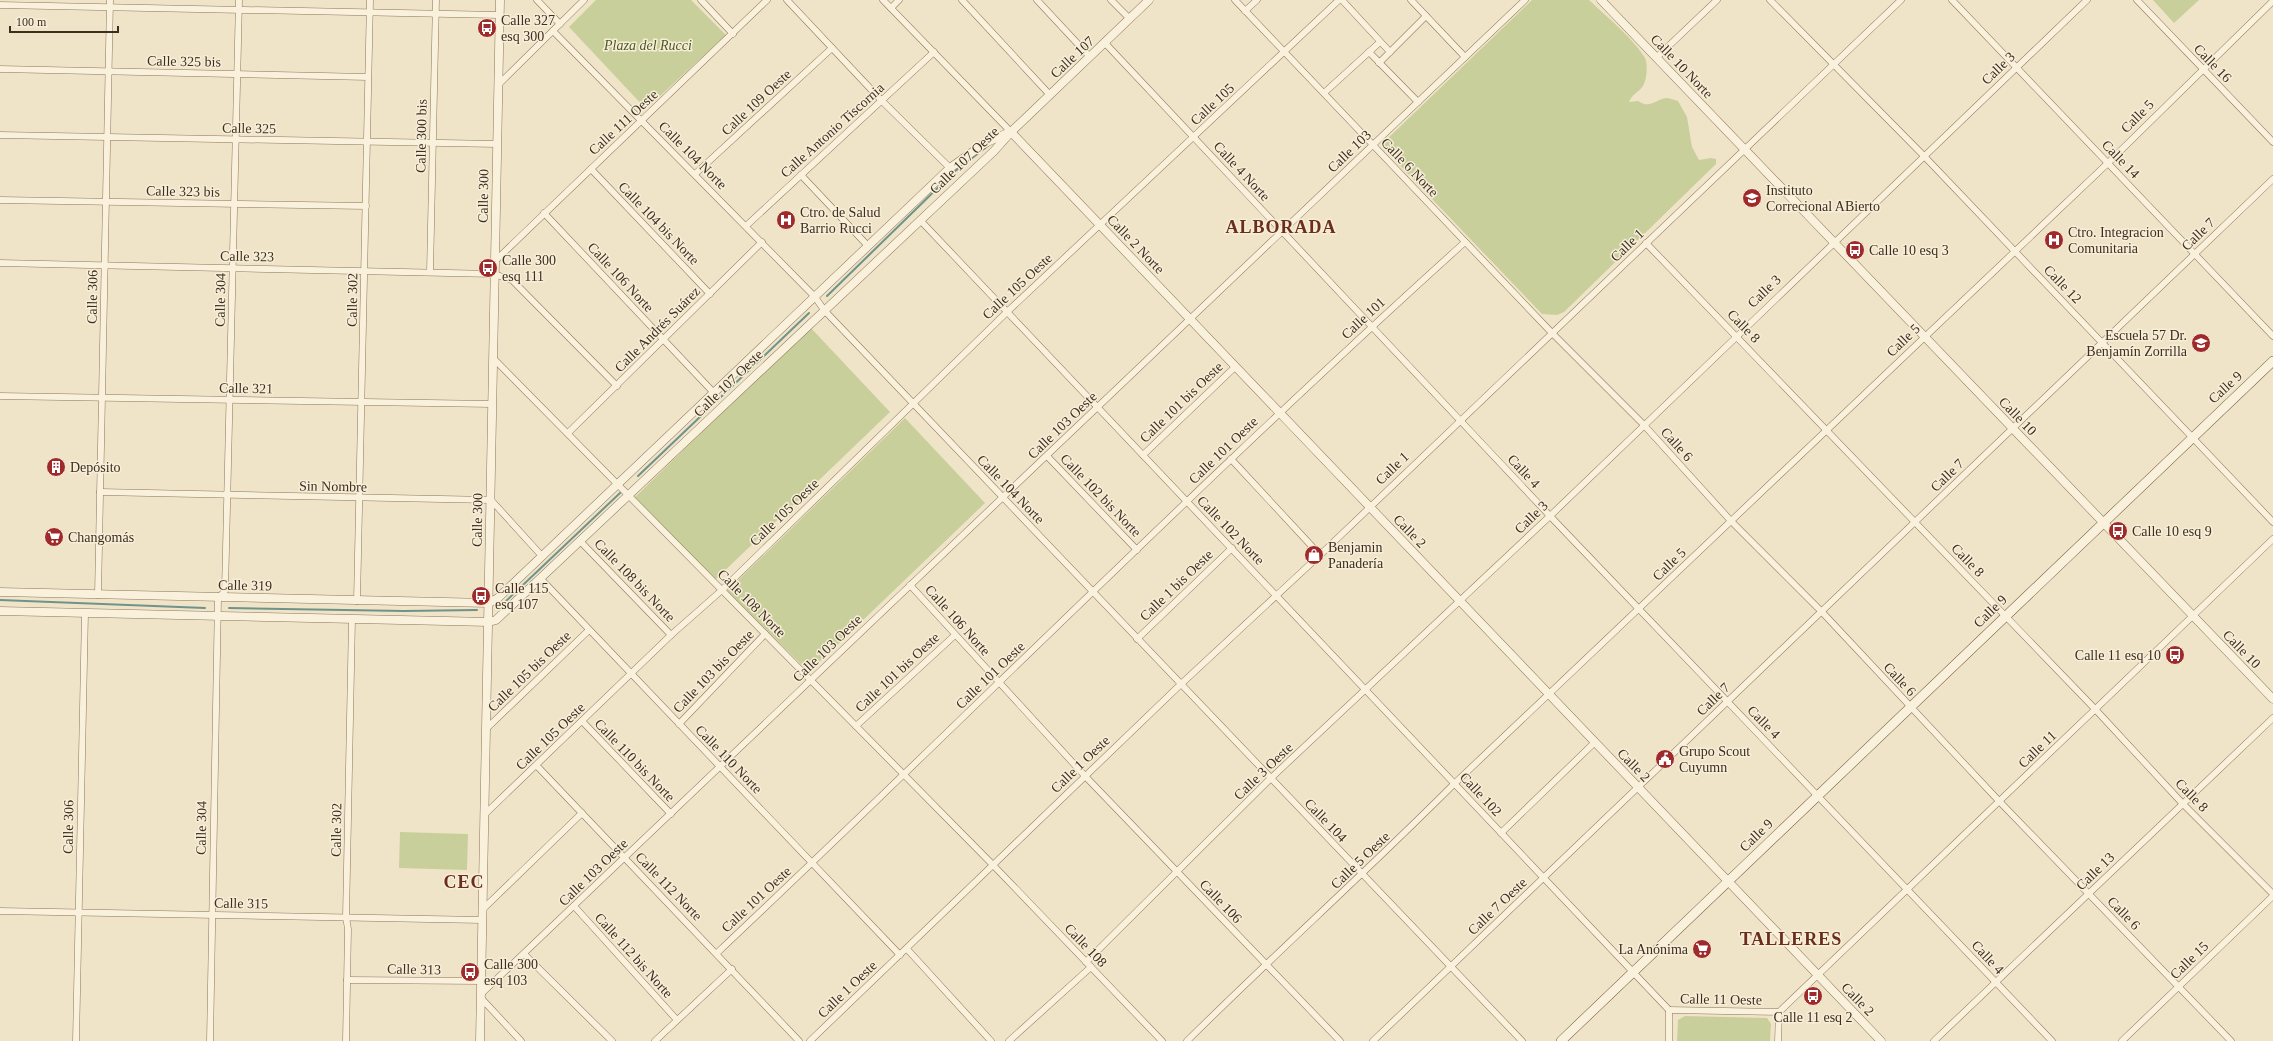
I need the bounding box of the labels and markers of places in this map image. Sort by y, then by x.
place label: Calle 327 esq 300 [501,13,555,44]
bus stop icon: Calle 327 esq 300 [476,17,498,39]
place label: Instituto Correcional ABierto [1766,183,1880,214]
school or university icon: Instituto Correcional ABierto [1741,187,1763,209]
place label: Ctro. de Salud Barrio Rucci [800,205,881,236]
hospital icon: Ctro. de Salud Barrio Rucci [775,209,797,231]
place label: Ctro. Integracion Comunitaria [2068,225,2164,256]
hospital icon: Ctro. Integracion Comunitaria [2043,229,2065,251]
bus stop icon: Calle 10 esq 3 [1844,239,1866,261]
place label: Calle 10 esq 3 [1869,243,1949,258]
place label: Calle 300 esq 111 [502,253,556,284]
bus stop icon: Calle 300 esq 111 [477,257,499,279]
place label: Escuela 57 Dr. Benjamín Zorrilla [2086,328,2188,359]
school or university icon: Escuela 57 Dr. Benjamín Zorrilla [2190,332,2212,354]
building icon: Depósito [45,456,67,478]
place label: Depósito [70,460,121,475]
bus stop icon: Calle 10 esq 9 [2107,520,2129,542]
place label: Calle 10 esq 9 [2132,524,2212,539]
supermarket icon: Changomás [43,526,65,548]
place label: Changomás [68,530,134,545]
place label: Benjamin Panadería [1328,540,1384,571]
shop icon: Benjamin Panadería [1303,544,1325,566]
place label: Calle 115 esq 107 [495,581,549,612]
bus stop icon: Calle 115 esq 107 [470,585,492,607]
bus stop icon: Calle 11 esq 10 [2164,644,2186,666]
place label: Calle 11 esq 10 [2075,648,2161,663]
place label: Grupo Scout Cuyumn [1679,744,1750,775]
public building icon: Grupo Scout Cuyumn [1654,748,1676,770]
supermarket icon: La Anónima [1691,938,1713,960]
place label: La Anónima [1618,942,1689,957]
place label: Calle 300 esq 103 [484,957,538,988]
bus stop icon: Calle 300 esq 103 [459,961,481,983]
bus stop icon: Calle 11 esq 2 [1802,985,1824,1007]
place label: Calle 11 esq 2 [1773,1010,1853,1025]

